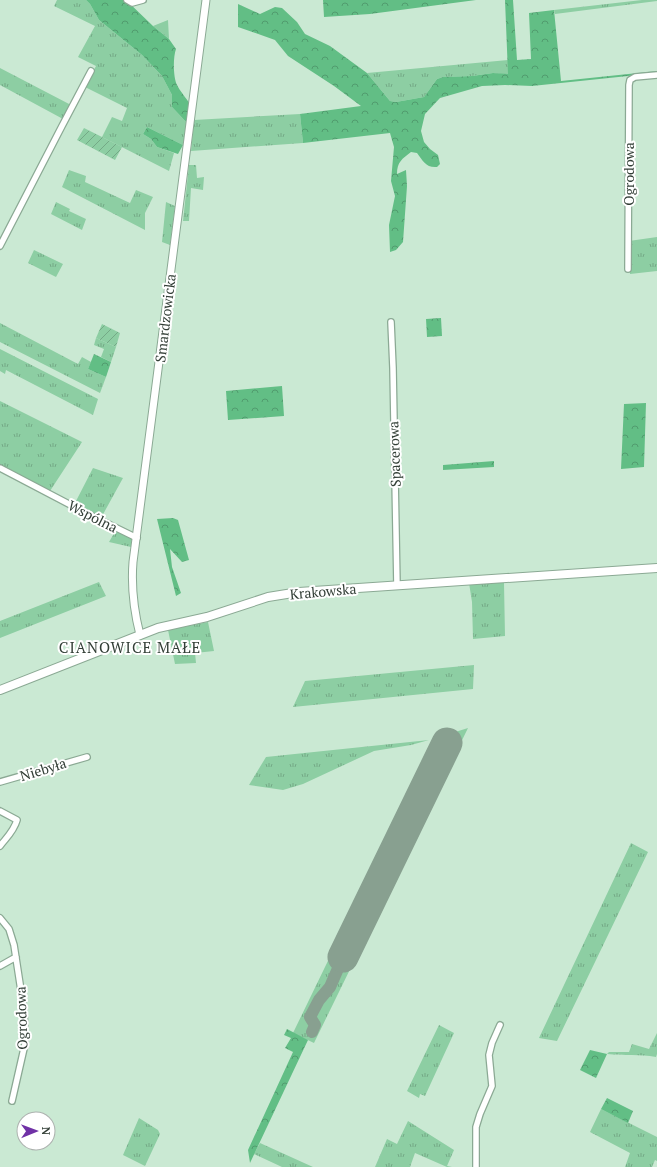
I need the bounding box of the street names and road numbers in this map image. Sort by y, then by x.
street label: Ogrodowa [619,142,638,206]
street label: Smardzowicka [150,273,180,363]
street label: Spacerowa [383,421,405,487]
street label: Wspólna [65,495,121,537]
street label: Krakowska [289,579,357,603]
street label: Niebyła [17,753,69,785]
street label: Ogrodowa [10,986,32,1050]

